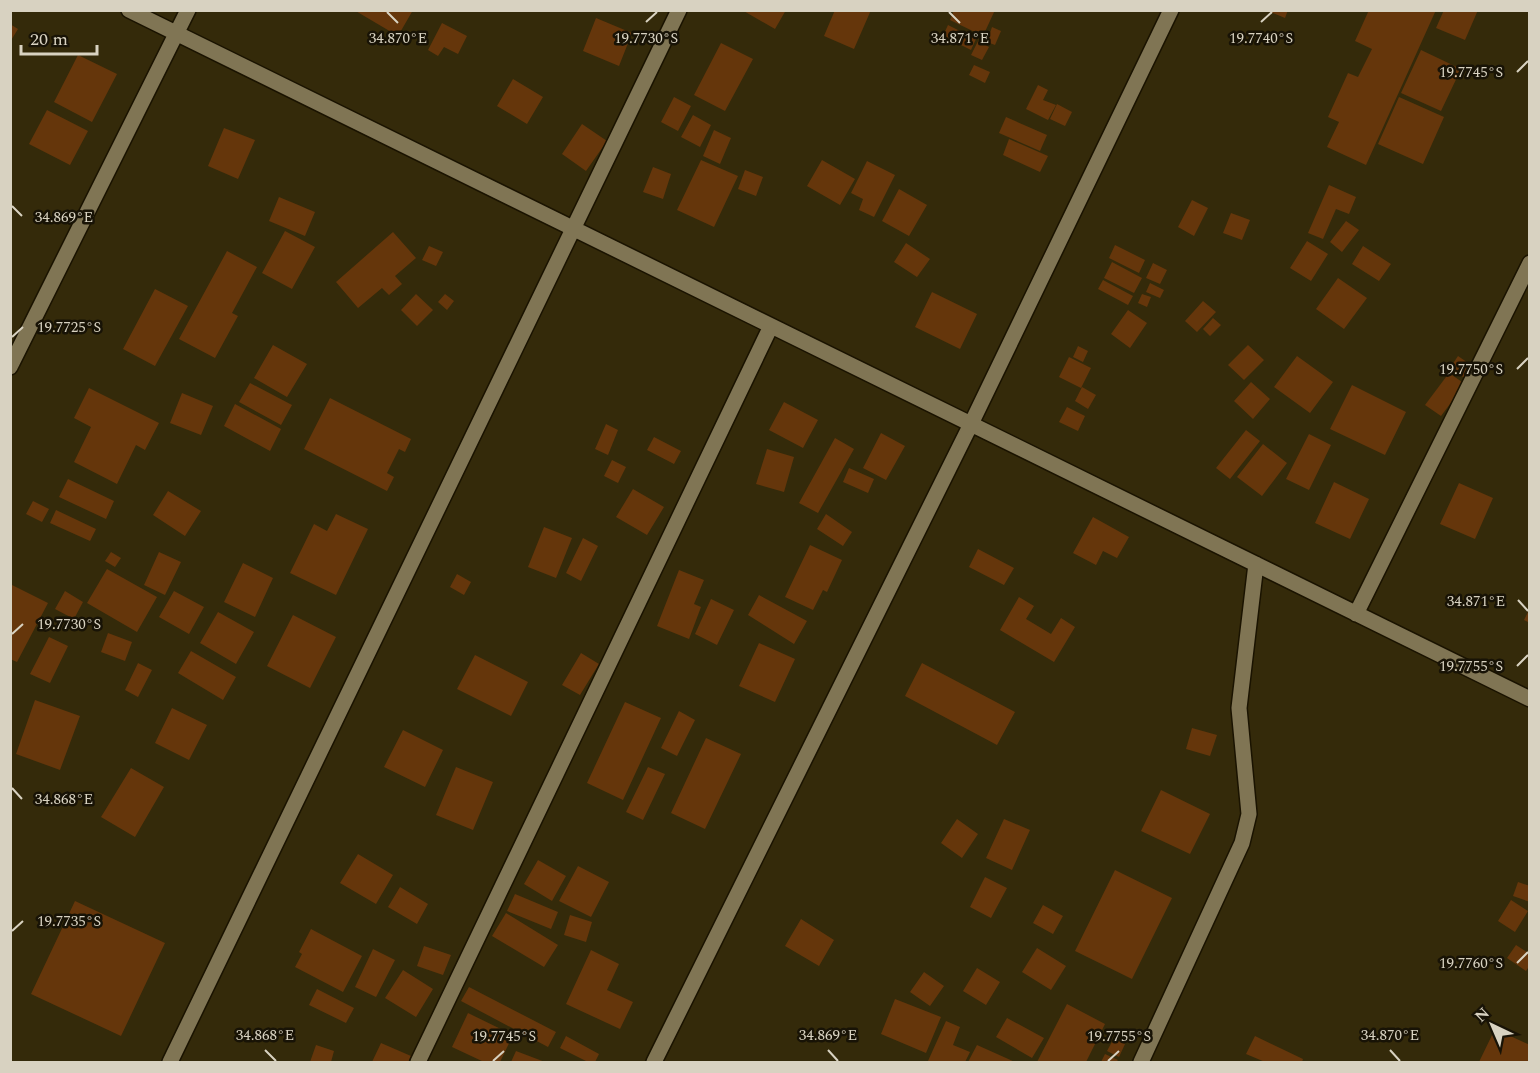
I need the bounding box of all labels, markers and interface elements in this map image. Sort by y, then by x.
scale bar [21,18,98,56]
text: 20 m [30,26,68,53]
text: 34.870°E [369,27,427,50]
text: 19.7730°S [614,27,678,50]
text: 34.871°E [931,27,989,50]
text: 19.7740°S [1229,27,1293,50]
text: 19.7745°S [1439,61,1503,84]
text: 34.869°E [35,206,93,229]
text: 19.7725°S [37,316,101,339]
text: 19.7750°S [1439,358,1503,381]
text: 34.871°E [1447,590,1505,613]
text: 19.7730°S [37,613,101,636]
text: 19.7755°S [1439,655,1503,678]
text: 34.868°E [35,788,93,811]
text: 19.7735°S [37,910,101,933]
text: 19.7760°S [1439,952,1503,975]
north arrow [1462,995,1522,1055]
text: N [1469,1002,1495,1028]
text: 34.868°E [236,1024,294,1047]
text: 34.869°E [799,1024,857,1047]
text: 34.870°E [1361,1024,1419,1047]
text: 19.7745°S [472,1025,536,1048]
text: 19.7755°S [1087,1025,1151,1048]

